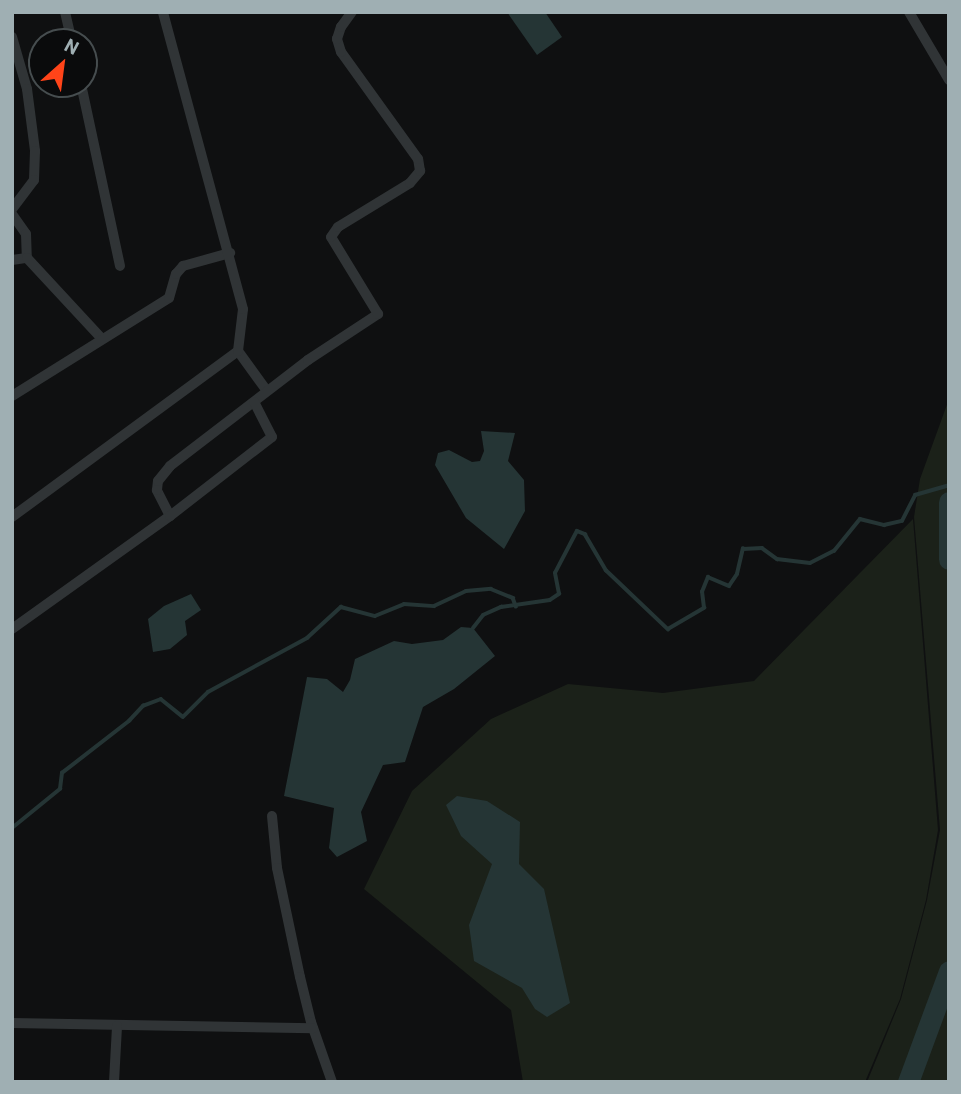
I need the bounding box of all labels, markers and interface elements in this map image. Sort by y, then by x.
north arrow [28,28,98,98]
text: N [61,33,83,59]

